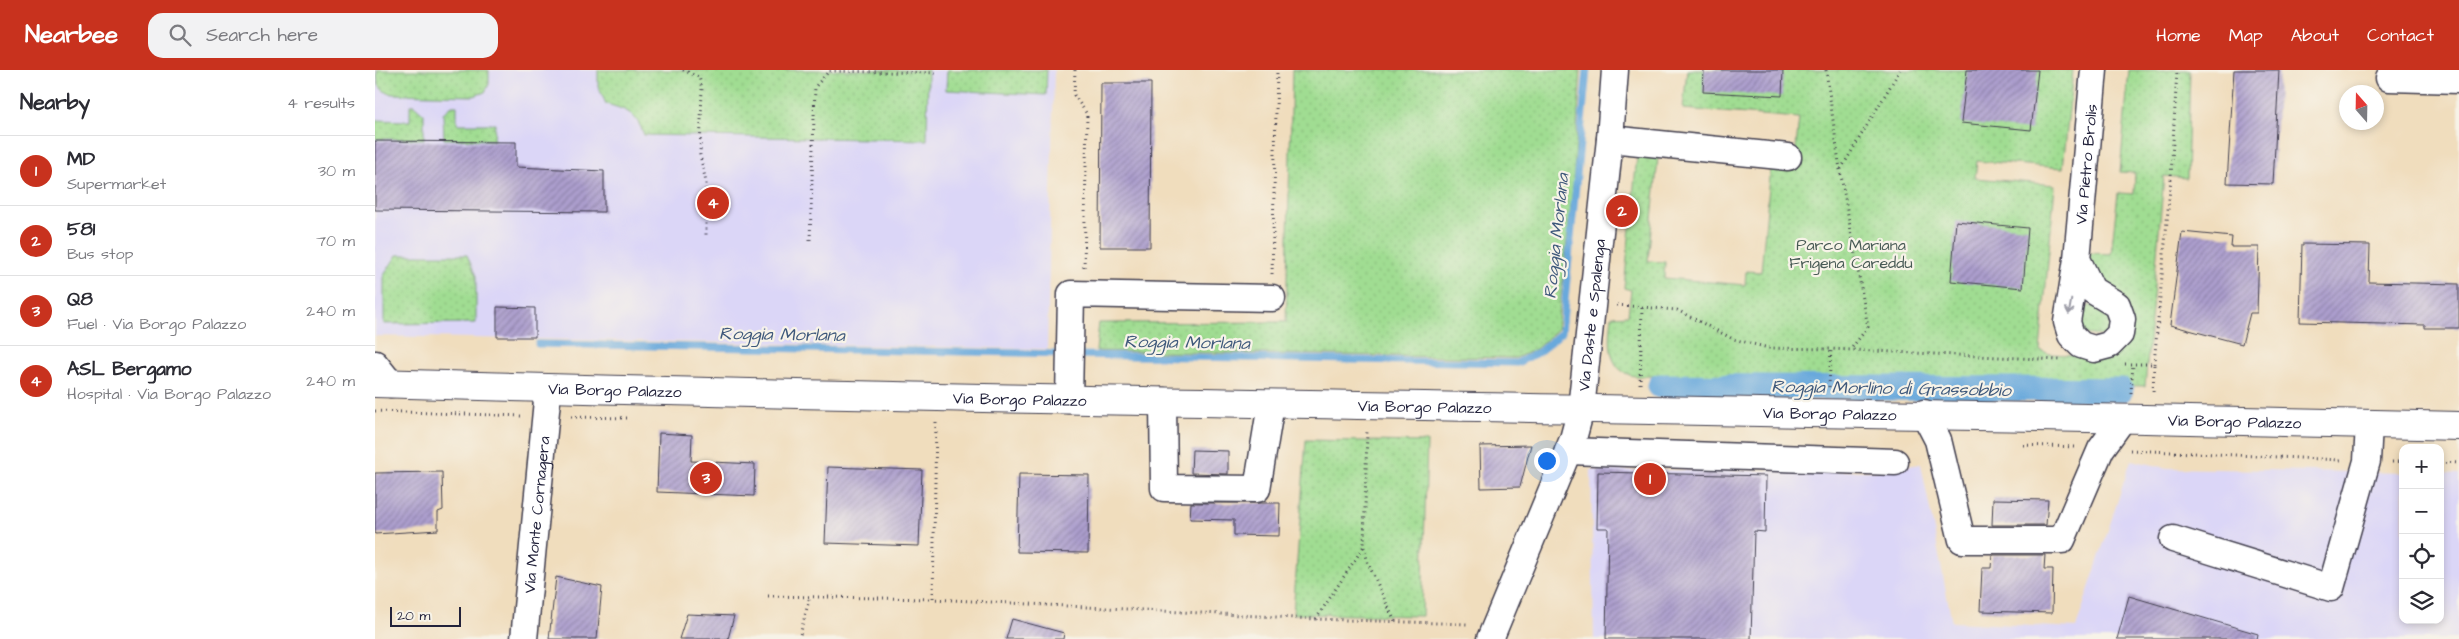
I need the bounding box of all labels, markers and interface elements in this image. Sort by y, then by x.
search box [148,13,498,58]
text: Nearbee [25,18,118,52]
icon: search [166,21,194,49]
text: Search here [206,22,318,49]
text: Home [2156,23,2201,48]
text: Map [2229,23,2263,48]
text: About [2291,23,2339,48]
text: Contact [2367,23,2434,48]
north arrow [2339,85,2384,130]
text: Nearby [20,88,90,117]
text: 4 results [287,92,355,114]
street label: Via Pietro Brolis [2070,103,2103,226]
text: MD [67,146,95,173]
text: 1 [35,160,37,182]
text: 30 m [318,160,355,182]
water label: Roggia Morlana [1537,171,1577,300]
text: Supermarket [67,173,166,195]
pin: 4 [697,184,729,222]
pin: 2 [1606,192,1638,230]
text: 581 [67,216,95,243]
text: 2 [31,230,41,252]
text: 70 m [316,230,355,252]
park label: Parco Mariana Frigena Careddu [1789,234,1913,275]
street label: Via Daste e Spalenga [1573,238,1611,392]
text: Bus stop [67,243,133,265]
text: Q8 [67,286,93,313]
one-way arrow [2064,299,2074,315]
text: 3 [32,300,40,322]
text: 240 m [306,300,355,322]
text: Fuel · Via Borgo Palazzo [67,313,246,335]
water label: Roggia Morlana [719,321,846,349]
water label: Roggia Morlana [1124,329,1251,357]
text: ASL Bergamo [67,356,191,383]
text: 4 [31,370,41,392]
text: 240 m [306,370,355,392]
water label: Roggia Morlino di Grassobbio [1771,374,2013,404]
street label: Via Borgo Palazzo [548,378,682,403]
text: Hospital · Via Borgo Palazzo [67,383,271,405]
street label: Via Borgo Palazzo [953,387,1087,412]
street label: Via Borgo Palazzo [1358,395,1492,419]
street label: Via Borgo Palazzo [1763,402,1897,426]
street label: Via Borgo Palazzo [2168,410,2302,434]
street label: Via Monte Cornagera [518,435,556,594]
map controls [2399,444,2444,624]
button: + [2399,444,2444,489]
your location [1534,448,1560,474]
pin: 3 [690,459,722,497]
pin: 1 [1634,460,1666,498]
button: − [2399,489,2444,534]
button: locate [2399,534,2444,579]
button: layers [2399,579,2444,624]
scale bar [390,604,461,627]
text: 20 m [397,606,430,626]

